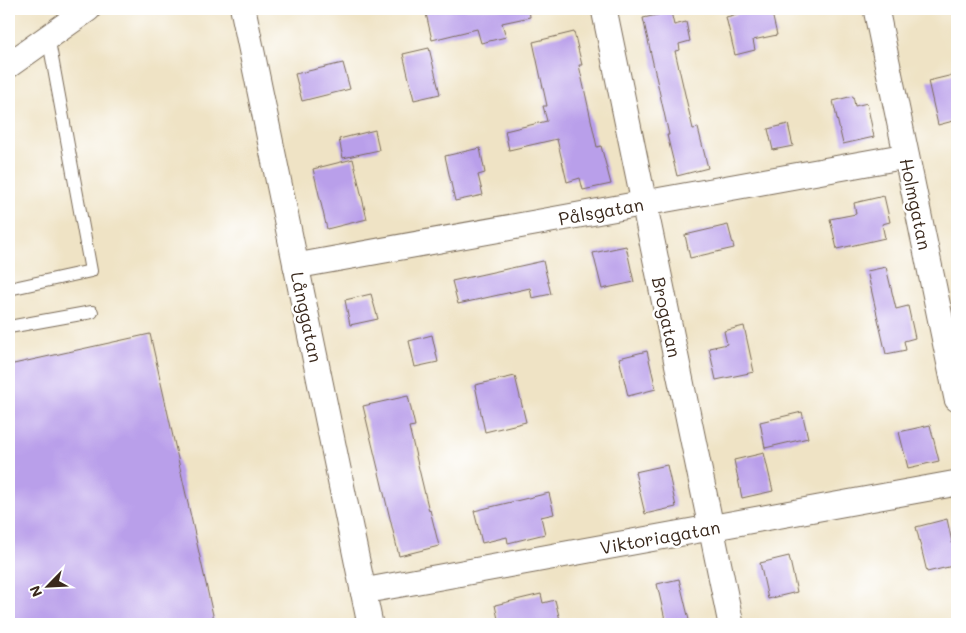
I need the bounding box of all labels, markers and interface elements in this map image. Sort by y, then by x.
street label: Holmgatan [895,156,937,252]
street label: Pålsgatan [556,192,646,230]
street label: Långgatan [286,270,328,364]
street label: Brogatan [647,275,687,359]
street label: Viktoriagatan [598,515,722,559]
north arrow [22,560,72,610]
text: N [25,583,47,600]

